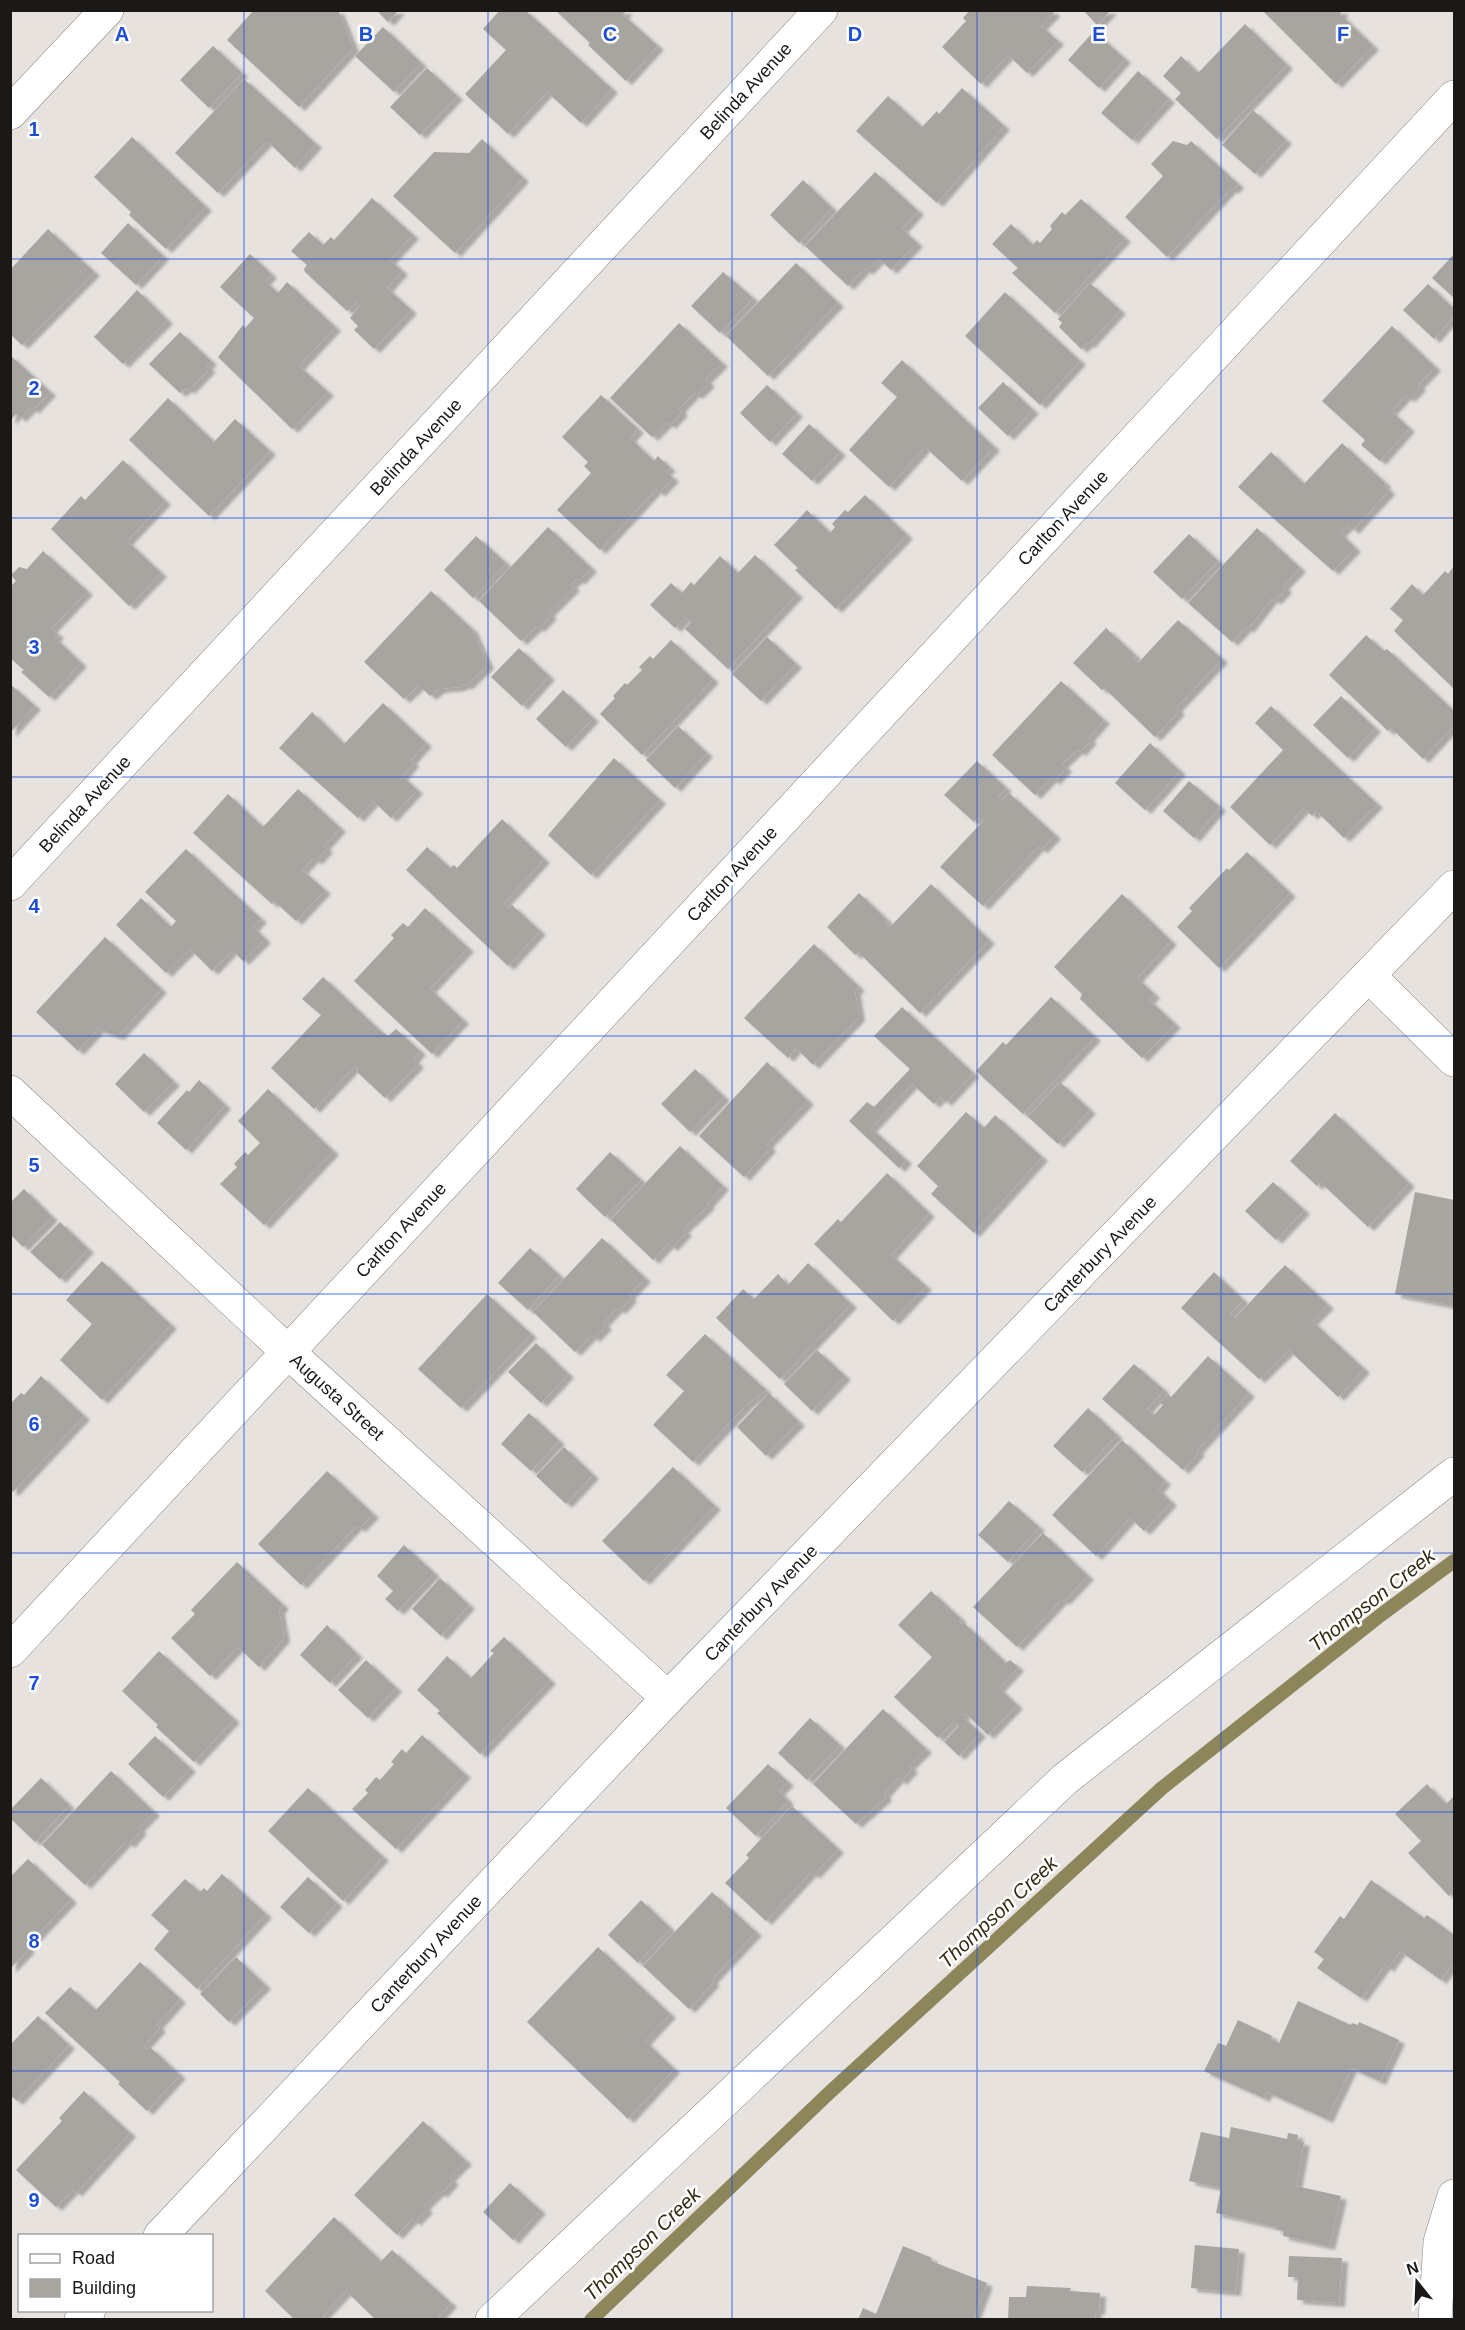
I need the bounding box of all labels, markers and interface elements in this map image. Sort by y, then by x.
text: A [115,23,129,45]
text: B [359,23,373,45]
text: C [603,23,617,45]
text: D [848,23,862,45]
text: E [1092,23,1106,45]
text: F [1337,23,1349,45]
street label: Belinda Avenue [696,39,796,143]
text: 1 [28,118,40,140]
text: 2 [28,377,40,399]
street label: Belinda Avenue [366,395,466,499]
street label: Carlton Avenue [1014,466,1112,570]
text: 3 [28,636,40,658]
street label: Belinda Avenue [35,752,135,856]
street label: Carlton Avenue [683,822,781,926]
text: 4 [28,895,40,917]
text: 5 [28,1154,40,1176]
street label: Carlton Avenue [352,1178,450,1282]
street label: Canterbury Avenue [1039,1192,1161,1316]
street label: Augusta Street [286,1350,388,1444]
text: 6 [28,1413,40,1435]
street label: Canterbury Avenue [700,1541,822,1665]
water label: Thompson Creek [1305,1543,1440,1656]
text: 7 [28,1672,40,1694]
water label: Thompson Creek [934,1851,1062,1972]
street label: Canterbury Avenue [366,1891,486,2017]
text: 8 [28,1930,40,1952]
water label: Thompson Creek [579,2182,706,2305]
text: 9 [28,2189,40,2211]
legend [18,2234,213,2312]
text: Road [72,2248,115,2268]
north arrow [1387,2252,1447,2312]
text: N [1404,2258,1421,2278]
text: Building [72,2278,136,2298]

